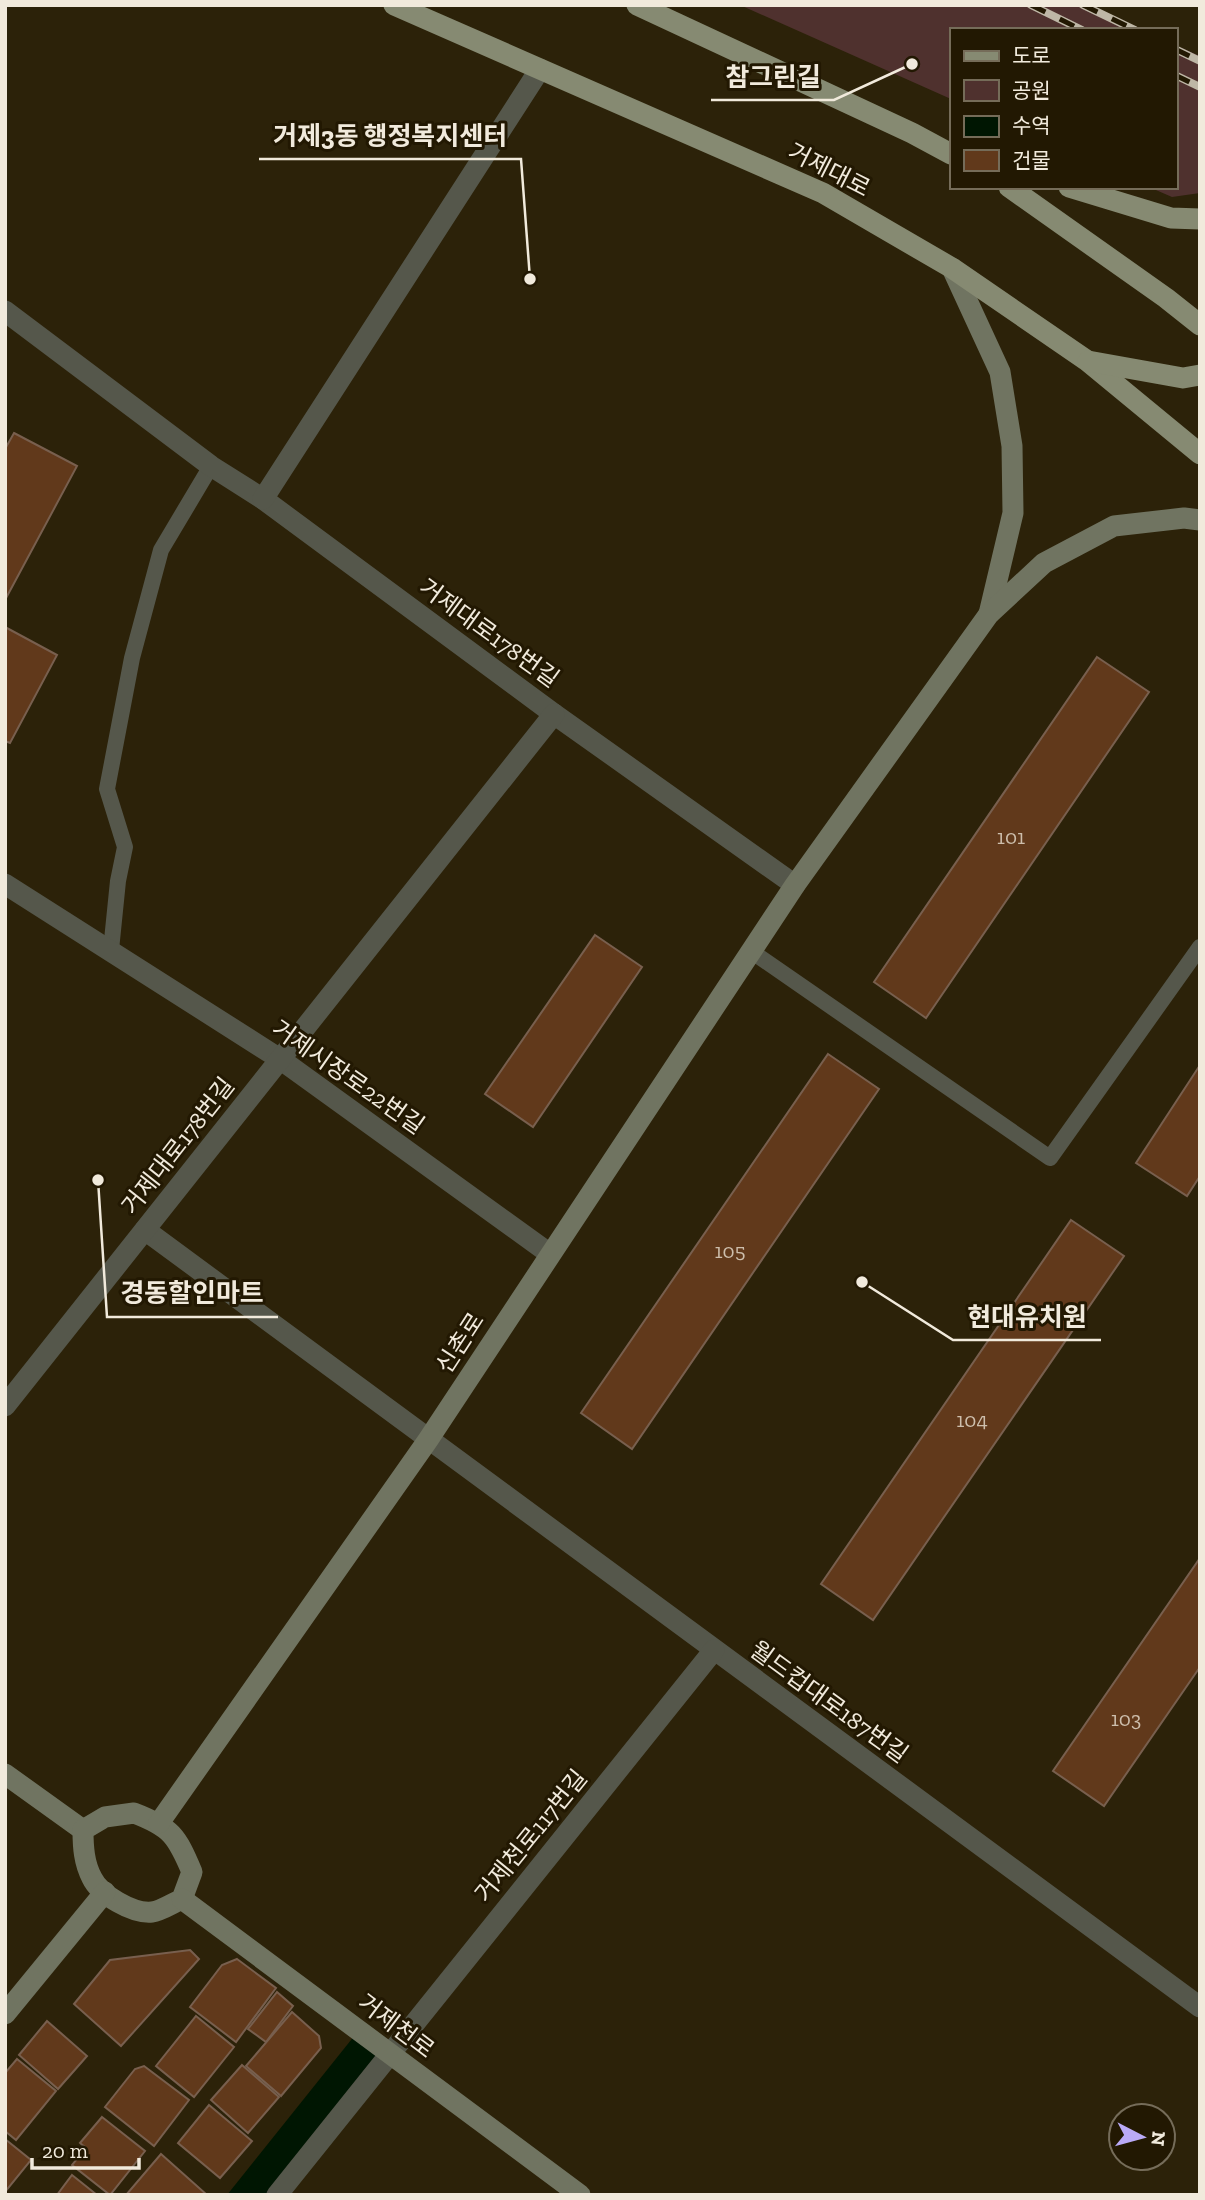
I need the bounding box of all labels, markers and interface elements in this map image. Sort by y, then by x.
legend [950,28,1177,189]
text: 도로 [1012,43,1051,68]
callout: 참그린길 [711,53,834,100]
text: 참그린길 [725,61,821,93]
text: 공원 [1012,78,1051,103]
callout: 거제3동 행정복지센터 [259,112,521,159]
text: 수역 [1012,113,1051,138]
text: 거제3동 행정복지센터 [273,120,507,152]
street label: 거제대로 [783,137,875,203]
text: 건물 [1012,148,1051,173]
street label: 거제대로178번길 [414,572,565,693]
house number: 101 [997,824,1025,849]
street label: 거제시장로22번길 [267,1013,430,1140]
street label: 거제대로178번길 [115,1072,240,1220]
house number: 105 [715,1238,745,1263]
callout: 경동할인마트 [107,1270,278,1317]
text: 경동할인마트 [120,1277,264,1309]
callout: 현대유치원 [953,1293,1101,1340]
text: 현대유치원 [967,1301,1087,1333]
street label: 신촌로 [429,1307,490,1378]
house number: 104 [956,1407,988,1432]
street label: 월드컵대로187번길 [745,1635,914,1769]
house number: 103 [1111,1706,1141,1731]
street label: 거제천로117번길 [468,1764,593,1908]
street label: 거제천로 [352,1987,440,2064]
north arrow [1107,2102,1177,2172]
scale bar [32,2126,138,2170]
text: N [1146,2130,1171,2147]
text: 20 m [42,2138,88,2163]

